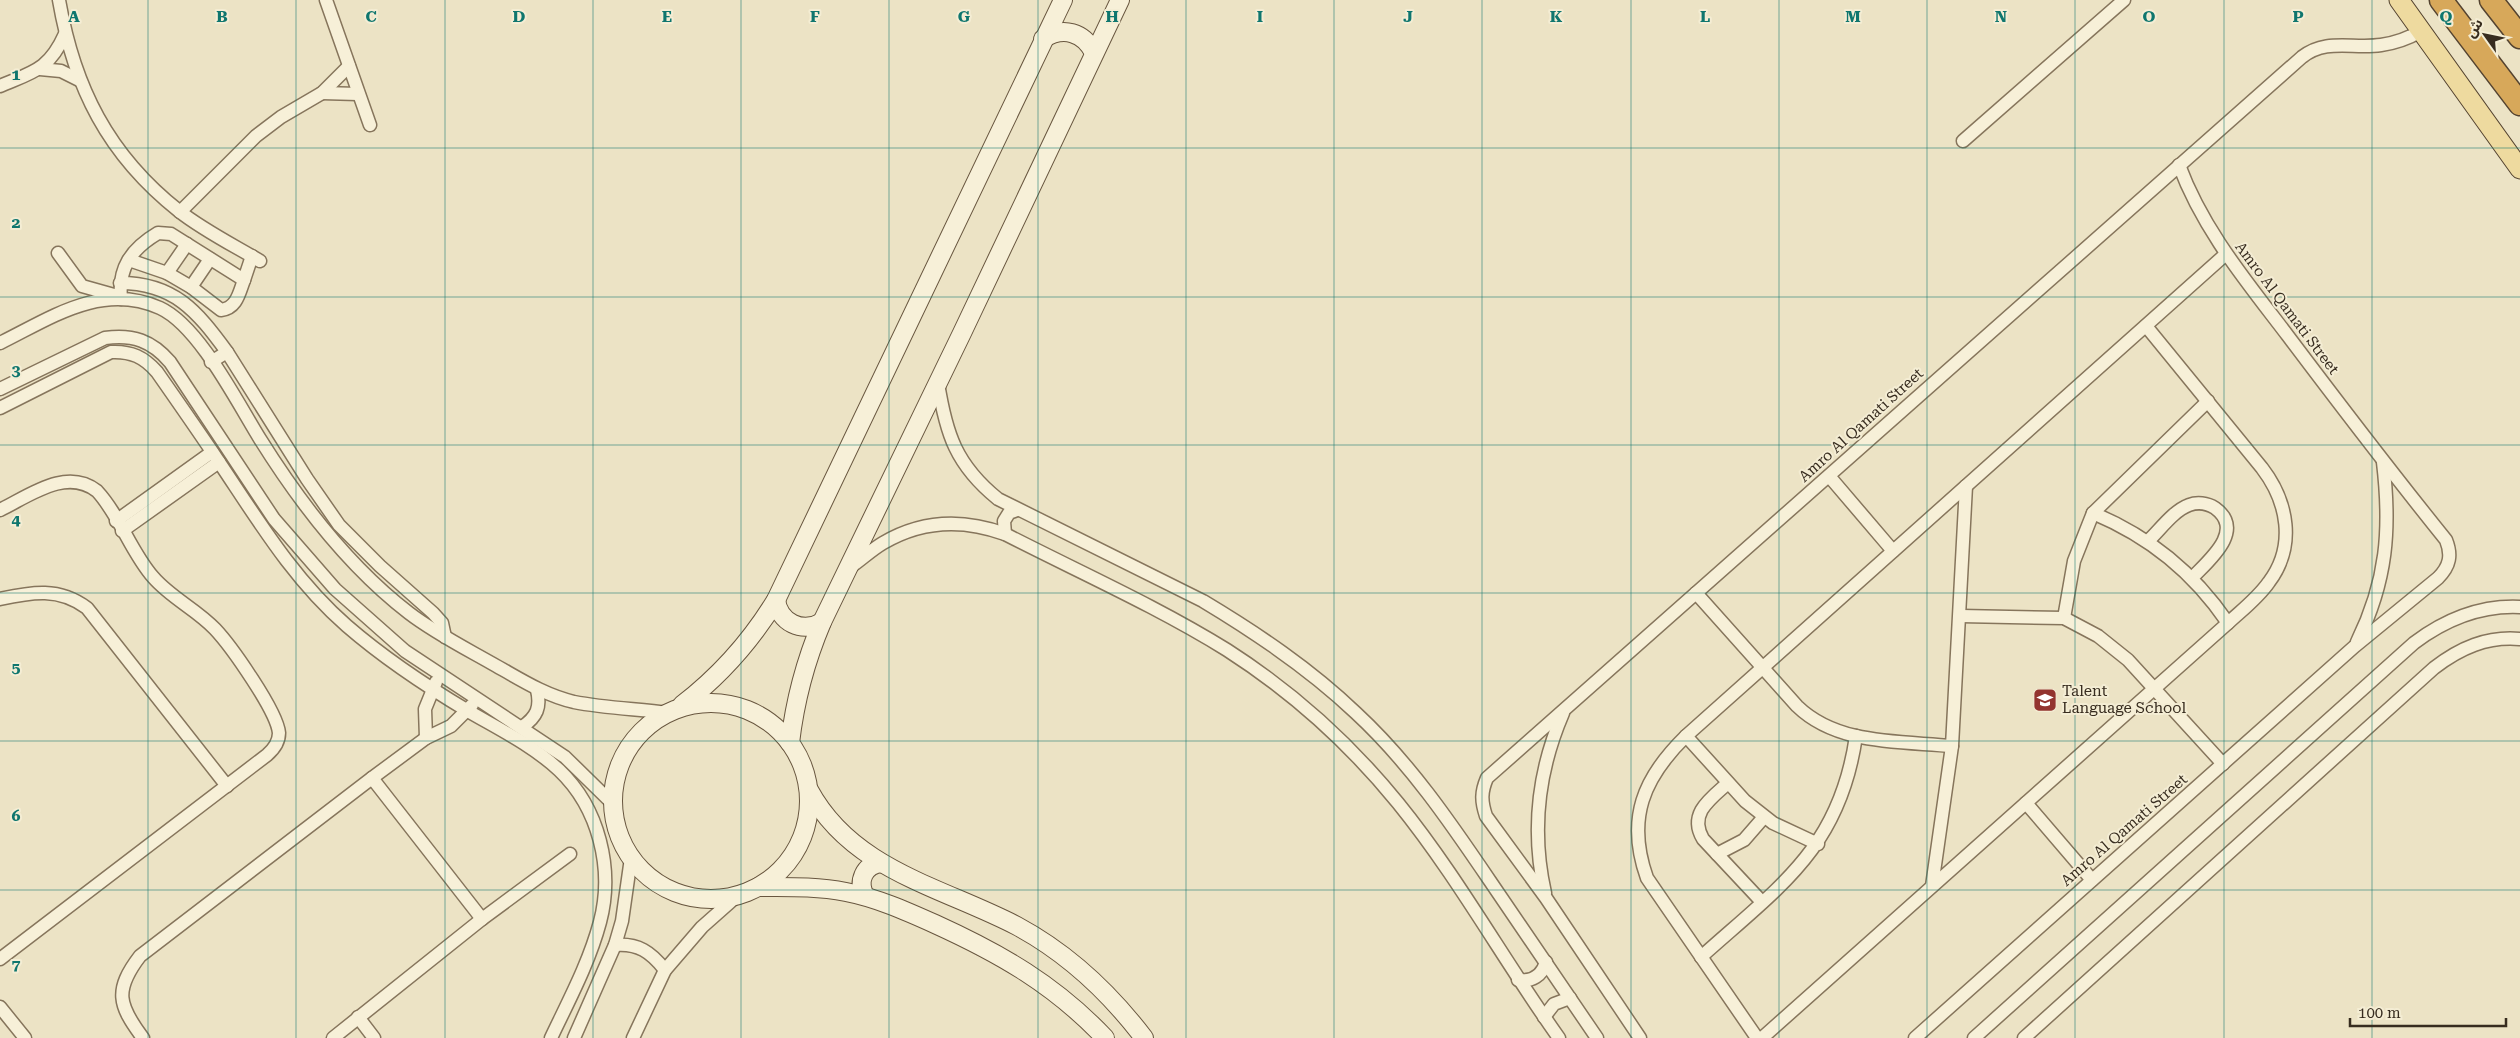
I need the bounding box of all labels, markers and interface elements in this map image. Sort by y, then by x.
text: A [68,7,80,26]
text: B [216,7,228,26]
text: C [365,7,377,26]
text: D [513,7,526,26]
text: E [662,7,672,26]
text: F [810,7,820,26]
text: G [958,7,971,26]
text: H [1105,7,1119,26]
text: I [1257,7,1263,26]
text: J [1403,7,1413,26]
text: K [1550,7,1563,26]
text: L [1700,7,1710,26]
text: M [1845,7,1861,26]
text: N [1995,7,2007,26]
text: O [2143,7,2156,26]
text: P [2292,7,2304,26]
text: Q [2440,7,2453,26]
north arrow [2460,10,2510,60]
text: ش [2462,16,2486,40]
text: 1 [12,65,21,84]
text: 2 [12,213,21,232]
street label: Amro Al Qamati Street [2231,238,2343,378]
text: 3 [12,361,21,380]
street label: Amro Al Qamati Street [1795,364,1927,486]
text: 4 [12,510,21,529]
text: 5 [12,658,21,677]
place label: Talent Language School [2062,682,2186,717]
school or university icon: Talent Language School [2032,687,2058,713]
street label: Amro Al Qamati Street [2057,770,2191,890]
text: 6 [12,806,21,825]
text: 7 [12,955,21,974]
scale bar [2350,996,2506,1028]
text: 100 m [2358,1004,2401,1022]

